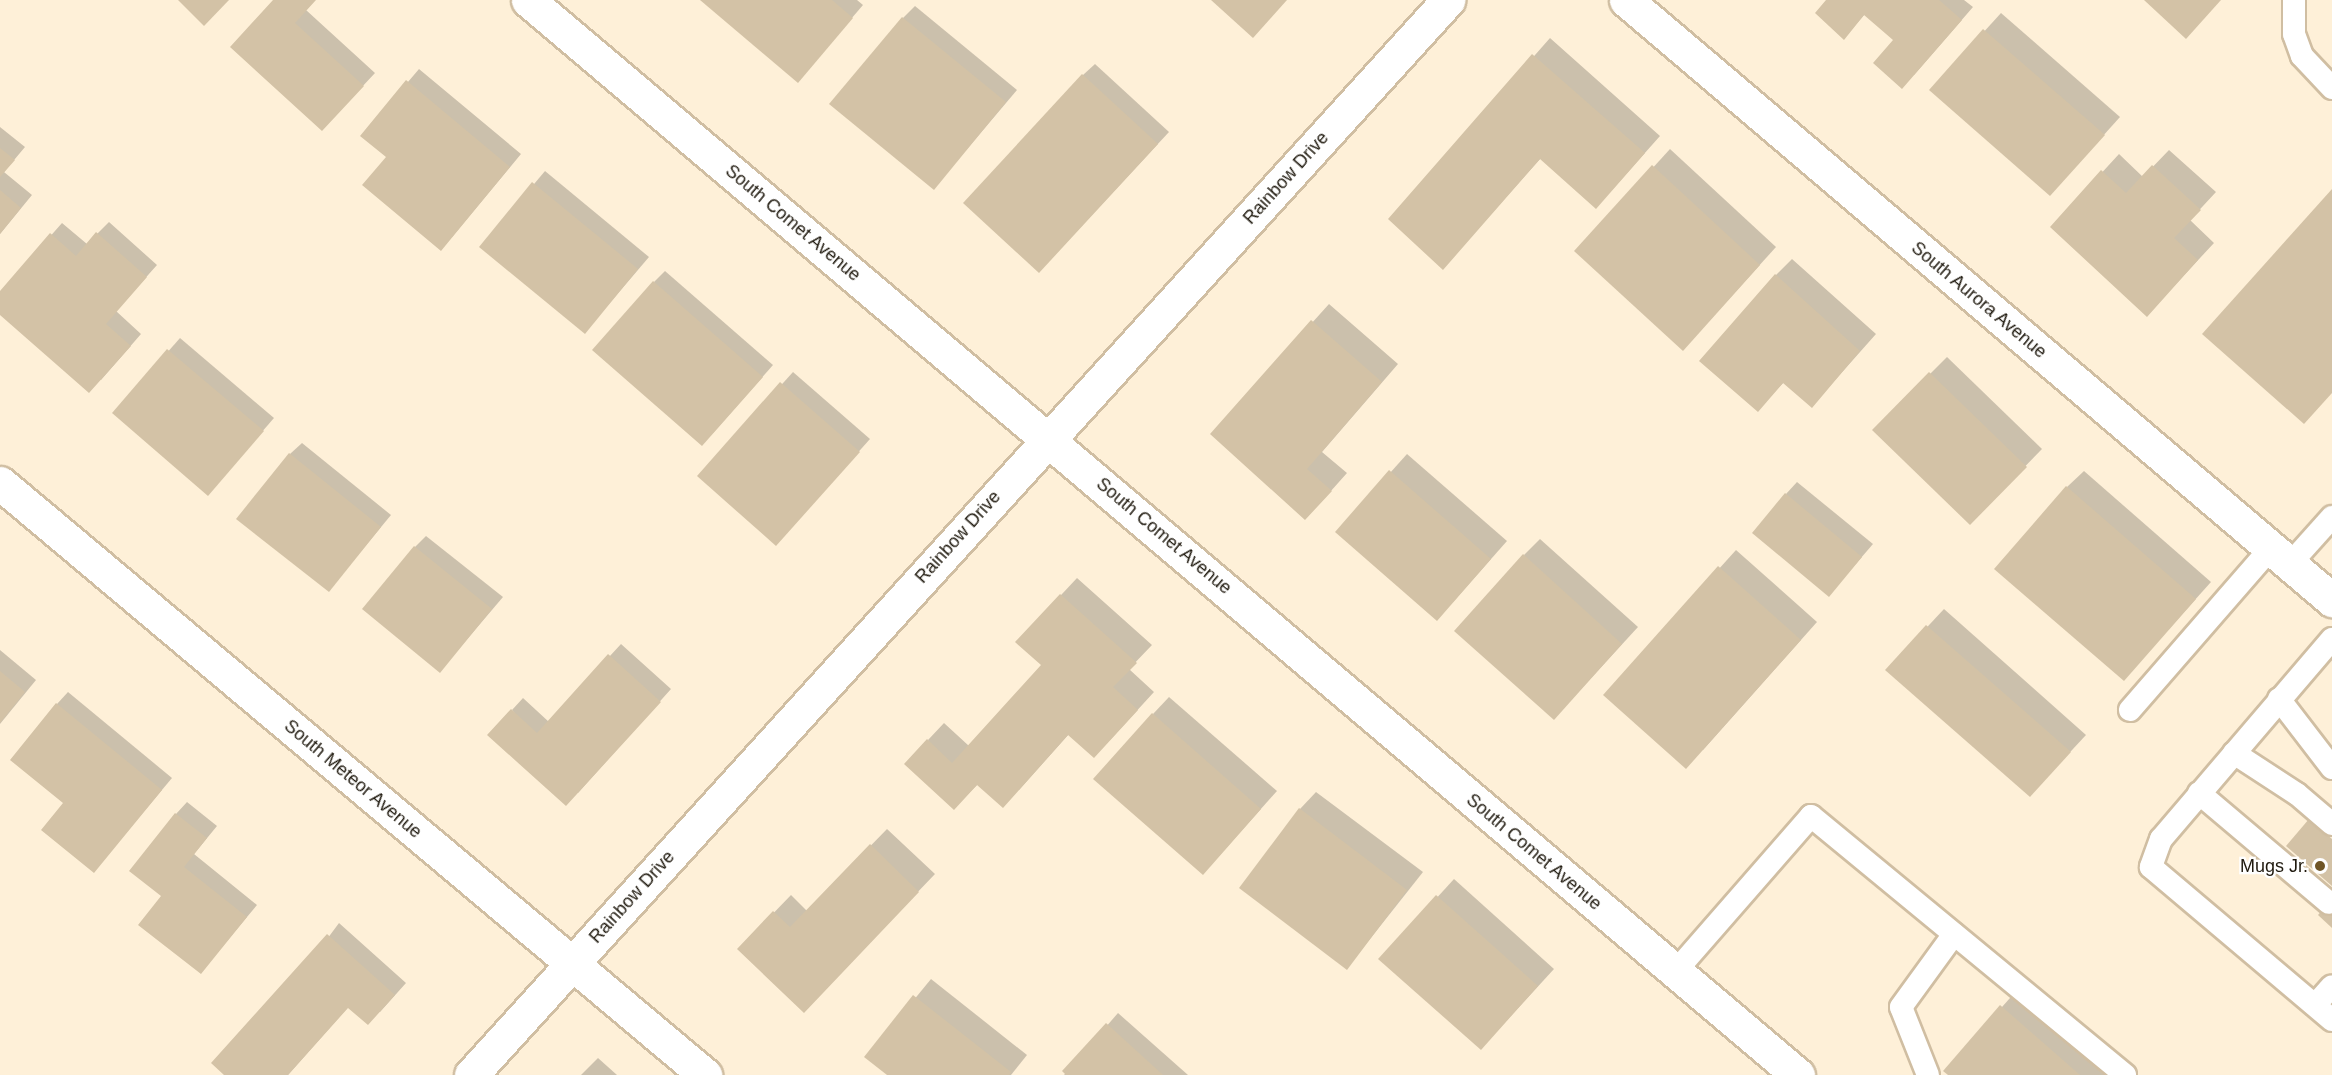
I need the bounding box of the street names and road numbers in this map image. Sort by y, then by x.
street label: Rainbow Drive [1239,127,1333,229]
street label: South Comet Avenue [721,160,865,286]
street label: South Aurora Avenue [1906,237,2052,363]
street label: South Comet Avenue [1092,473,1236,599]
street label: Rainbow Drive [911,486,1005,588]
street label: South Meteor Avenue [279,715,427,843]
street label: South Comet Avenue [1462,789,1606,915]
street label: Rainbow Drive [585,846,679,948]

